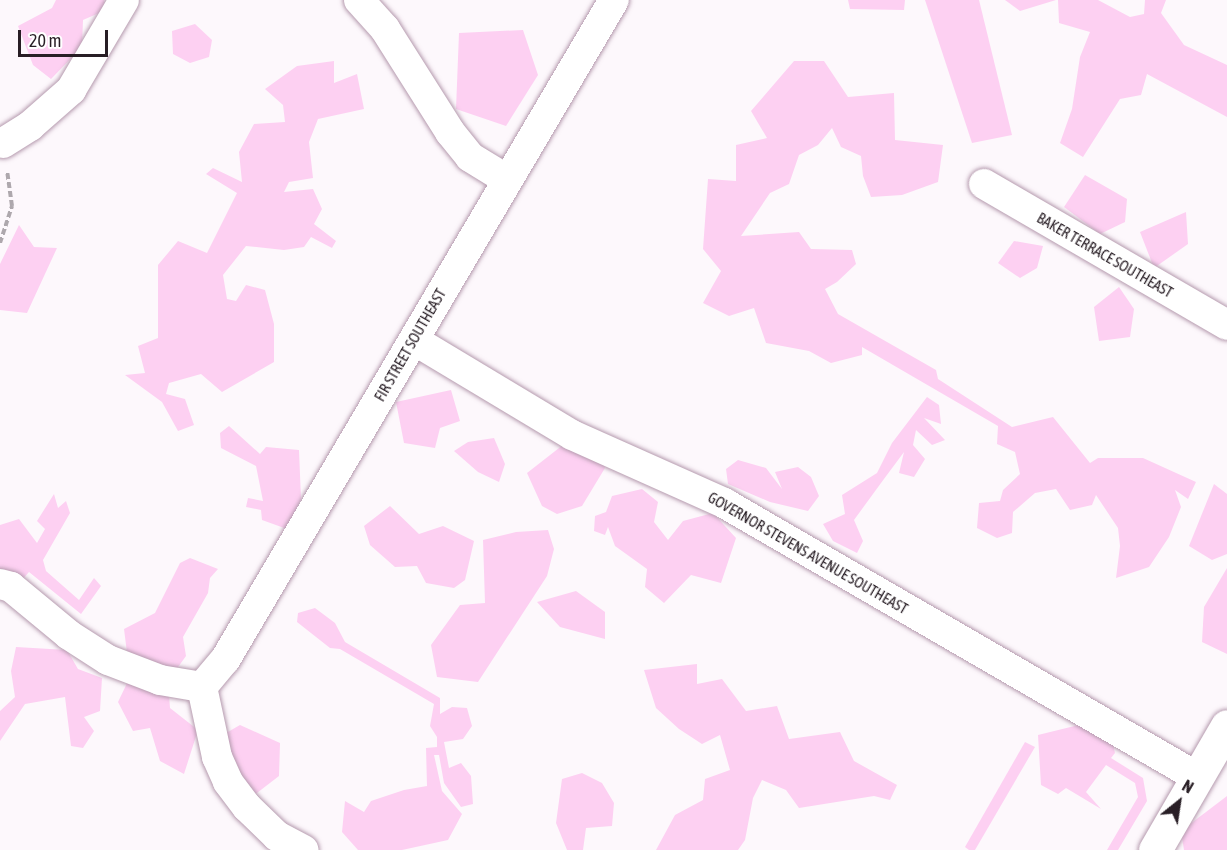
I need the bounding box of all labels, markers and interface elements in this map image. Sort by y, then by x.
scale bar [21,18,111,56]
text: 20 m [29,30,61,51]
street label: BAKER TERRACE SOUTHEAST [1034,209,1176,301]
street label: FIR STREET SOUTHEAST [370,285,450,405]
street label: GOVERNOR STEVENS AVENUE SOUTHEAST [705,488,911,618]
north arrow [1149,772,1209,832]
text: N [1179,776,1197,797]

